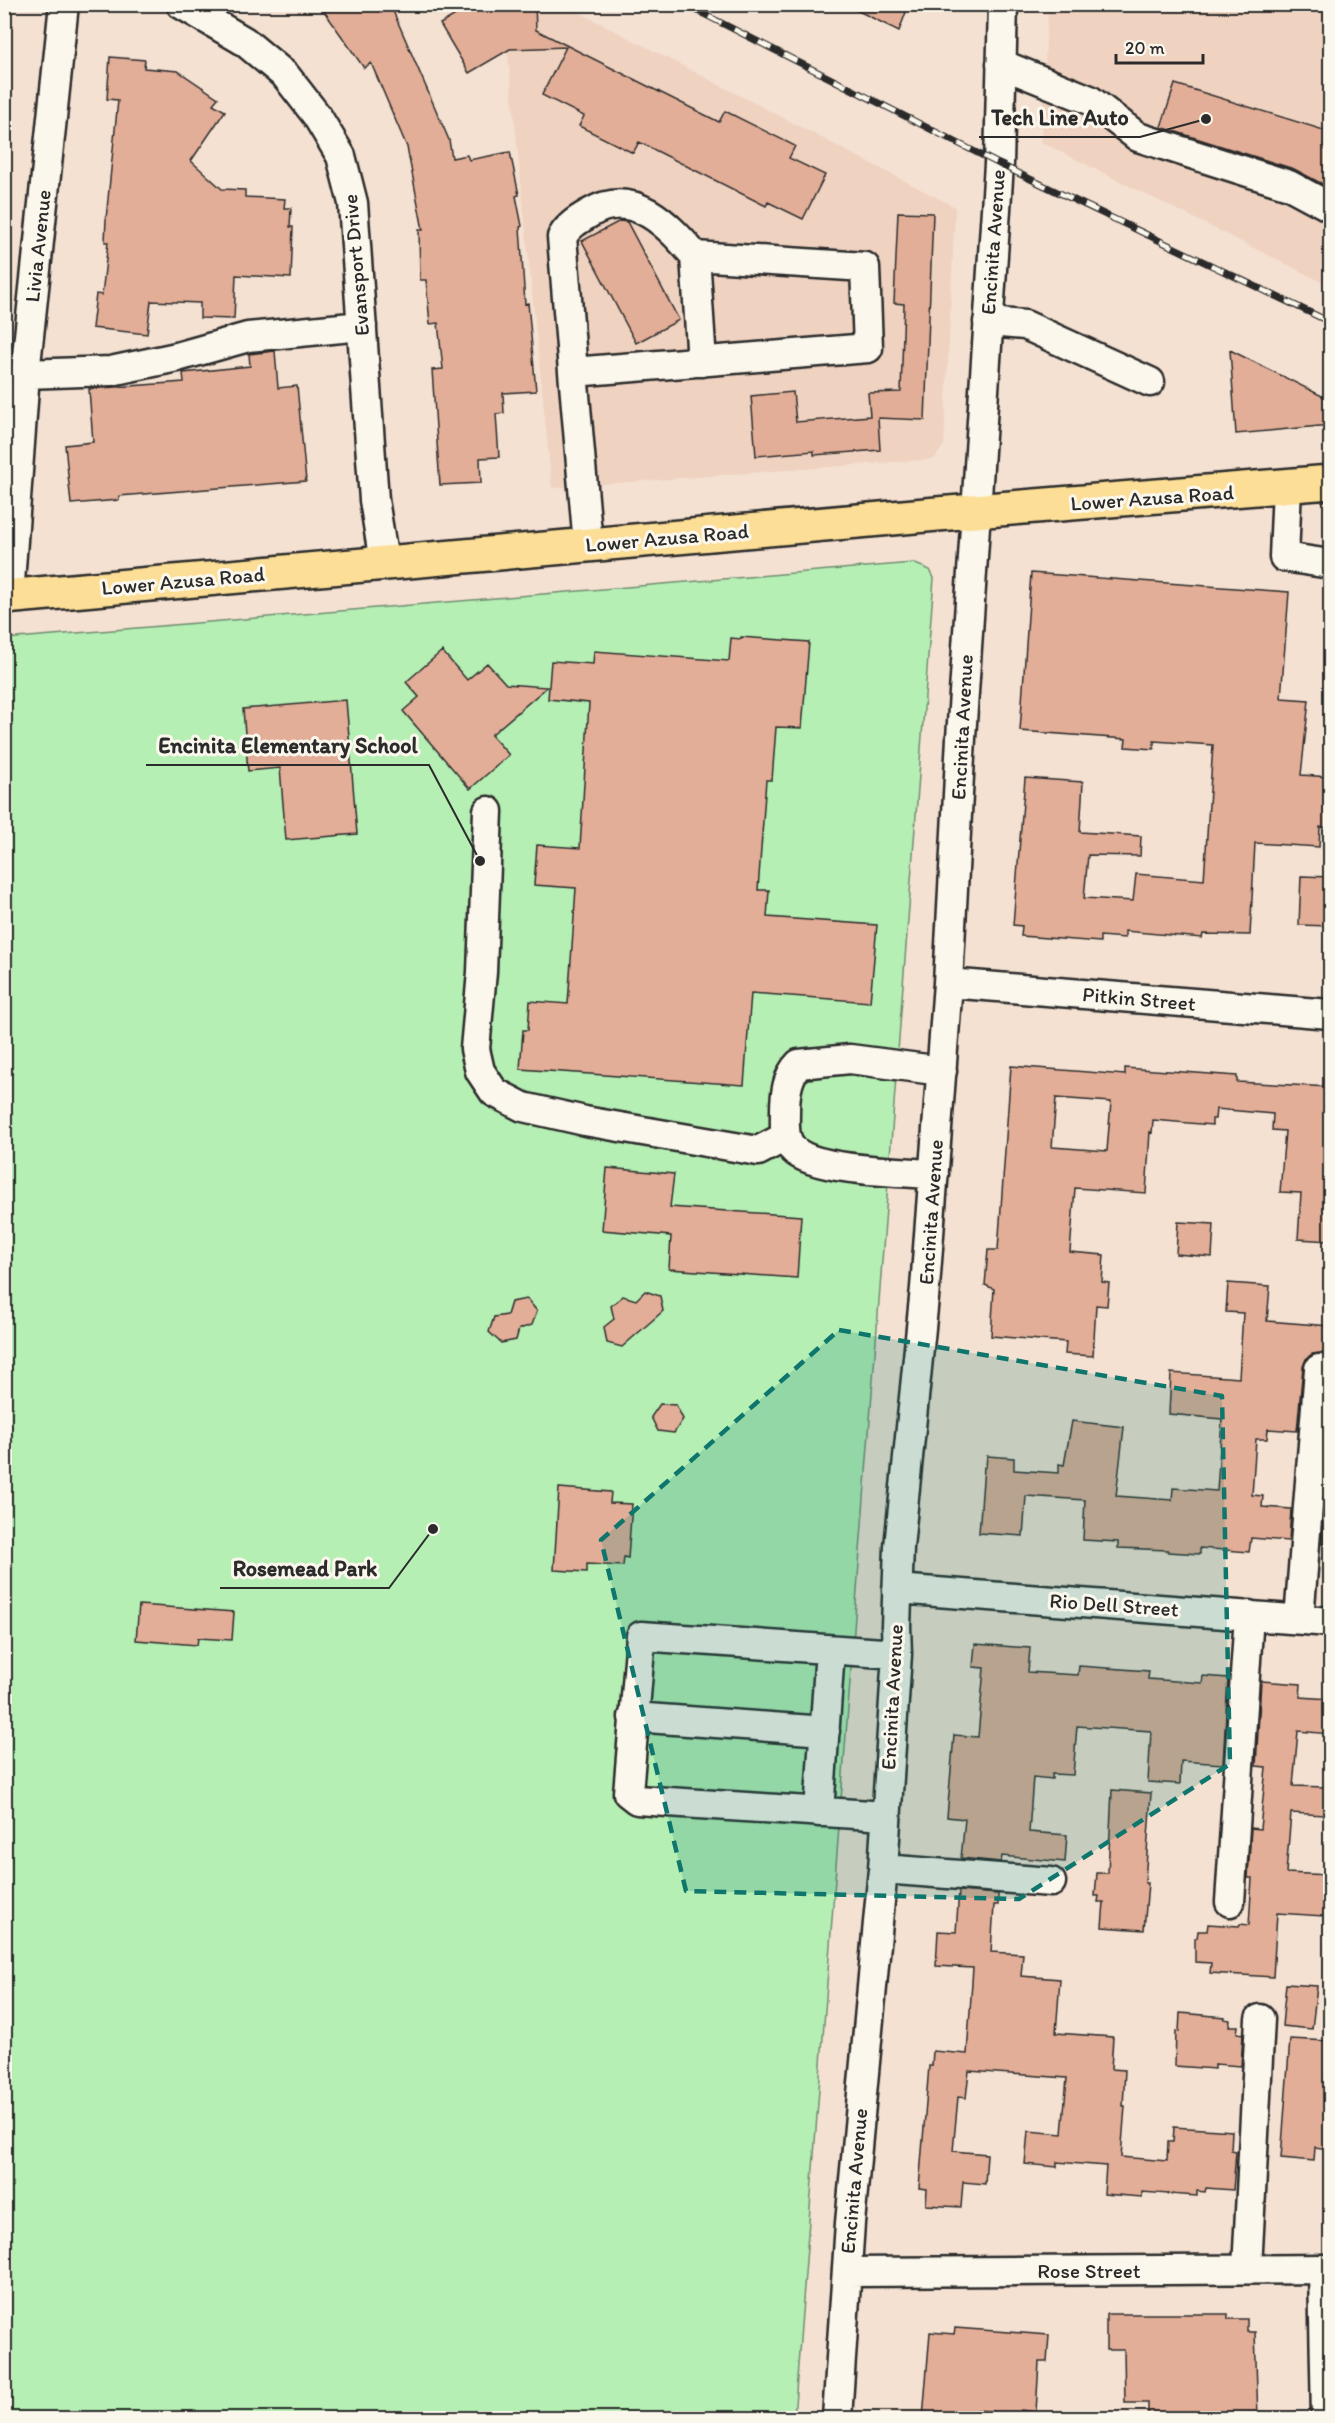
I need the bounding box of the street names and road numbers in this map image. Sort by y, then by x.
street label: Encinita Avenue [975,168,1010,316]
street label: Livia Avenue [19,188,56,304]
street label: Evansport Drive [337,193,374,337]
street label: Lower Azusa Road [1069,479,1234,516]
street label: Lower Azusa Road [584,518,750,557]
street label: Lower Azusa Road [100,561,266,600]
street label: Encinita Avenue [945,654,978,800]
street label: Pitkin Street [1081,981,1197,1016]
street label: Encinita Avenue [913,1138,948,1286]
street label: Rio Dell Street [1049,1588,1180,1621]
street label: Encinita Avenue [875,1624,908,1770]
street label: Encinita Avenue [835,2107,872,2255]
street label: Rose Street [1037,2258,1141,2283]

